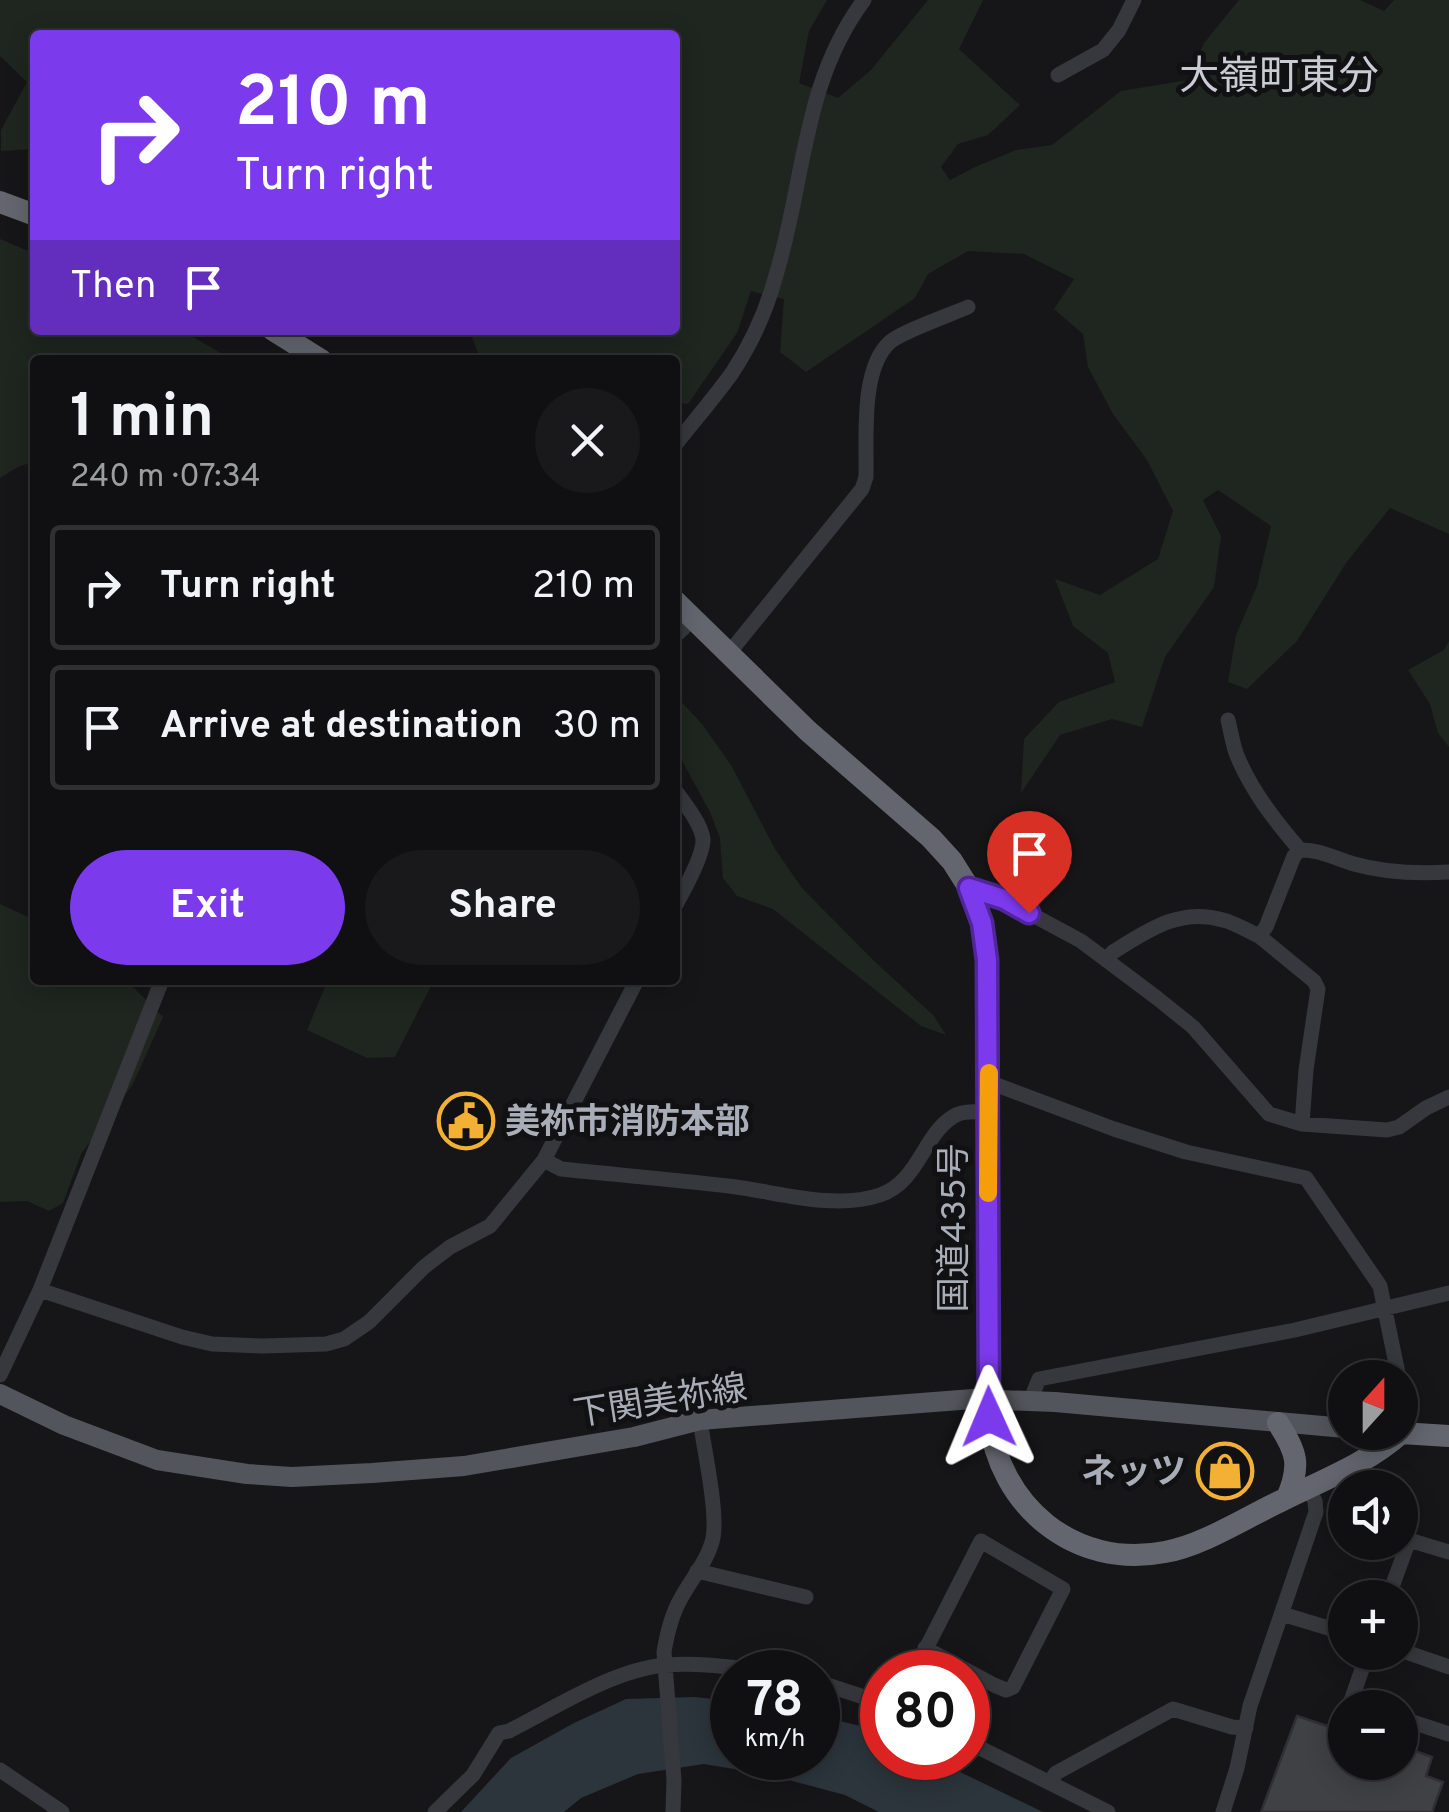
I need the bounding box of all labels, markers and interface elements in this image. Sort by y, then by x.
district label: 大嶺町東分 [1179,54,1379,104]
text: 210 m [235,62,431,151]
icon: right [70,70,200,200]
text: Turn right [235,149,434,206]
icon: arrive [176,260,231,315]
text: Then [70,263,156,312]
text: 1 min [70,382,214,458]
button: close [535,388,640,493]
text: 240 m · 07:34 [70,458,261,498]
icon: right [75,560,130,615]
text: Turn right [160,563,335,612]
text: 210 m [532,563,635,612]
icon: arrive [75,700,130,755]
text: Arrive at destination [160,703,523,752]
text: 30 m [553,703,641,752]
pin [987,811,1072,914]
icon: arrive [1002,826,1057,881]
button: Exit [70,850,345,965]
button: Share [365,850,640,965]
public building icon: 美祢市消防本部 [436,1091,496,1151]
place label: 美祢市消防本部 [505,1102,750,1146]
street label: 国道435号 [934,1143,978,1313]
north arrow [1328,1360,1418,1450]
map controls [1328,1360,1418,1780]
position arrow [937,1365,1041,1469]
street label: 下関美祢線 [571,1368,750,1438]
shop icon: ネッツ [1195,1441,1255,1501]
place label: ネッツ [1081,1452,1186,1496]
button: sound [1328,1470,1418,1560]
button: + [1328,1580,1418,1670]
speed limit sign: 80 [860,1650,990,1780]
text: 78 [747,1671,803,1734]
button: − [1328,1690,1418,1780]
text: km/h [745,1724,805,1756]

